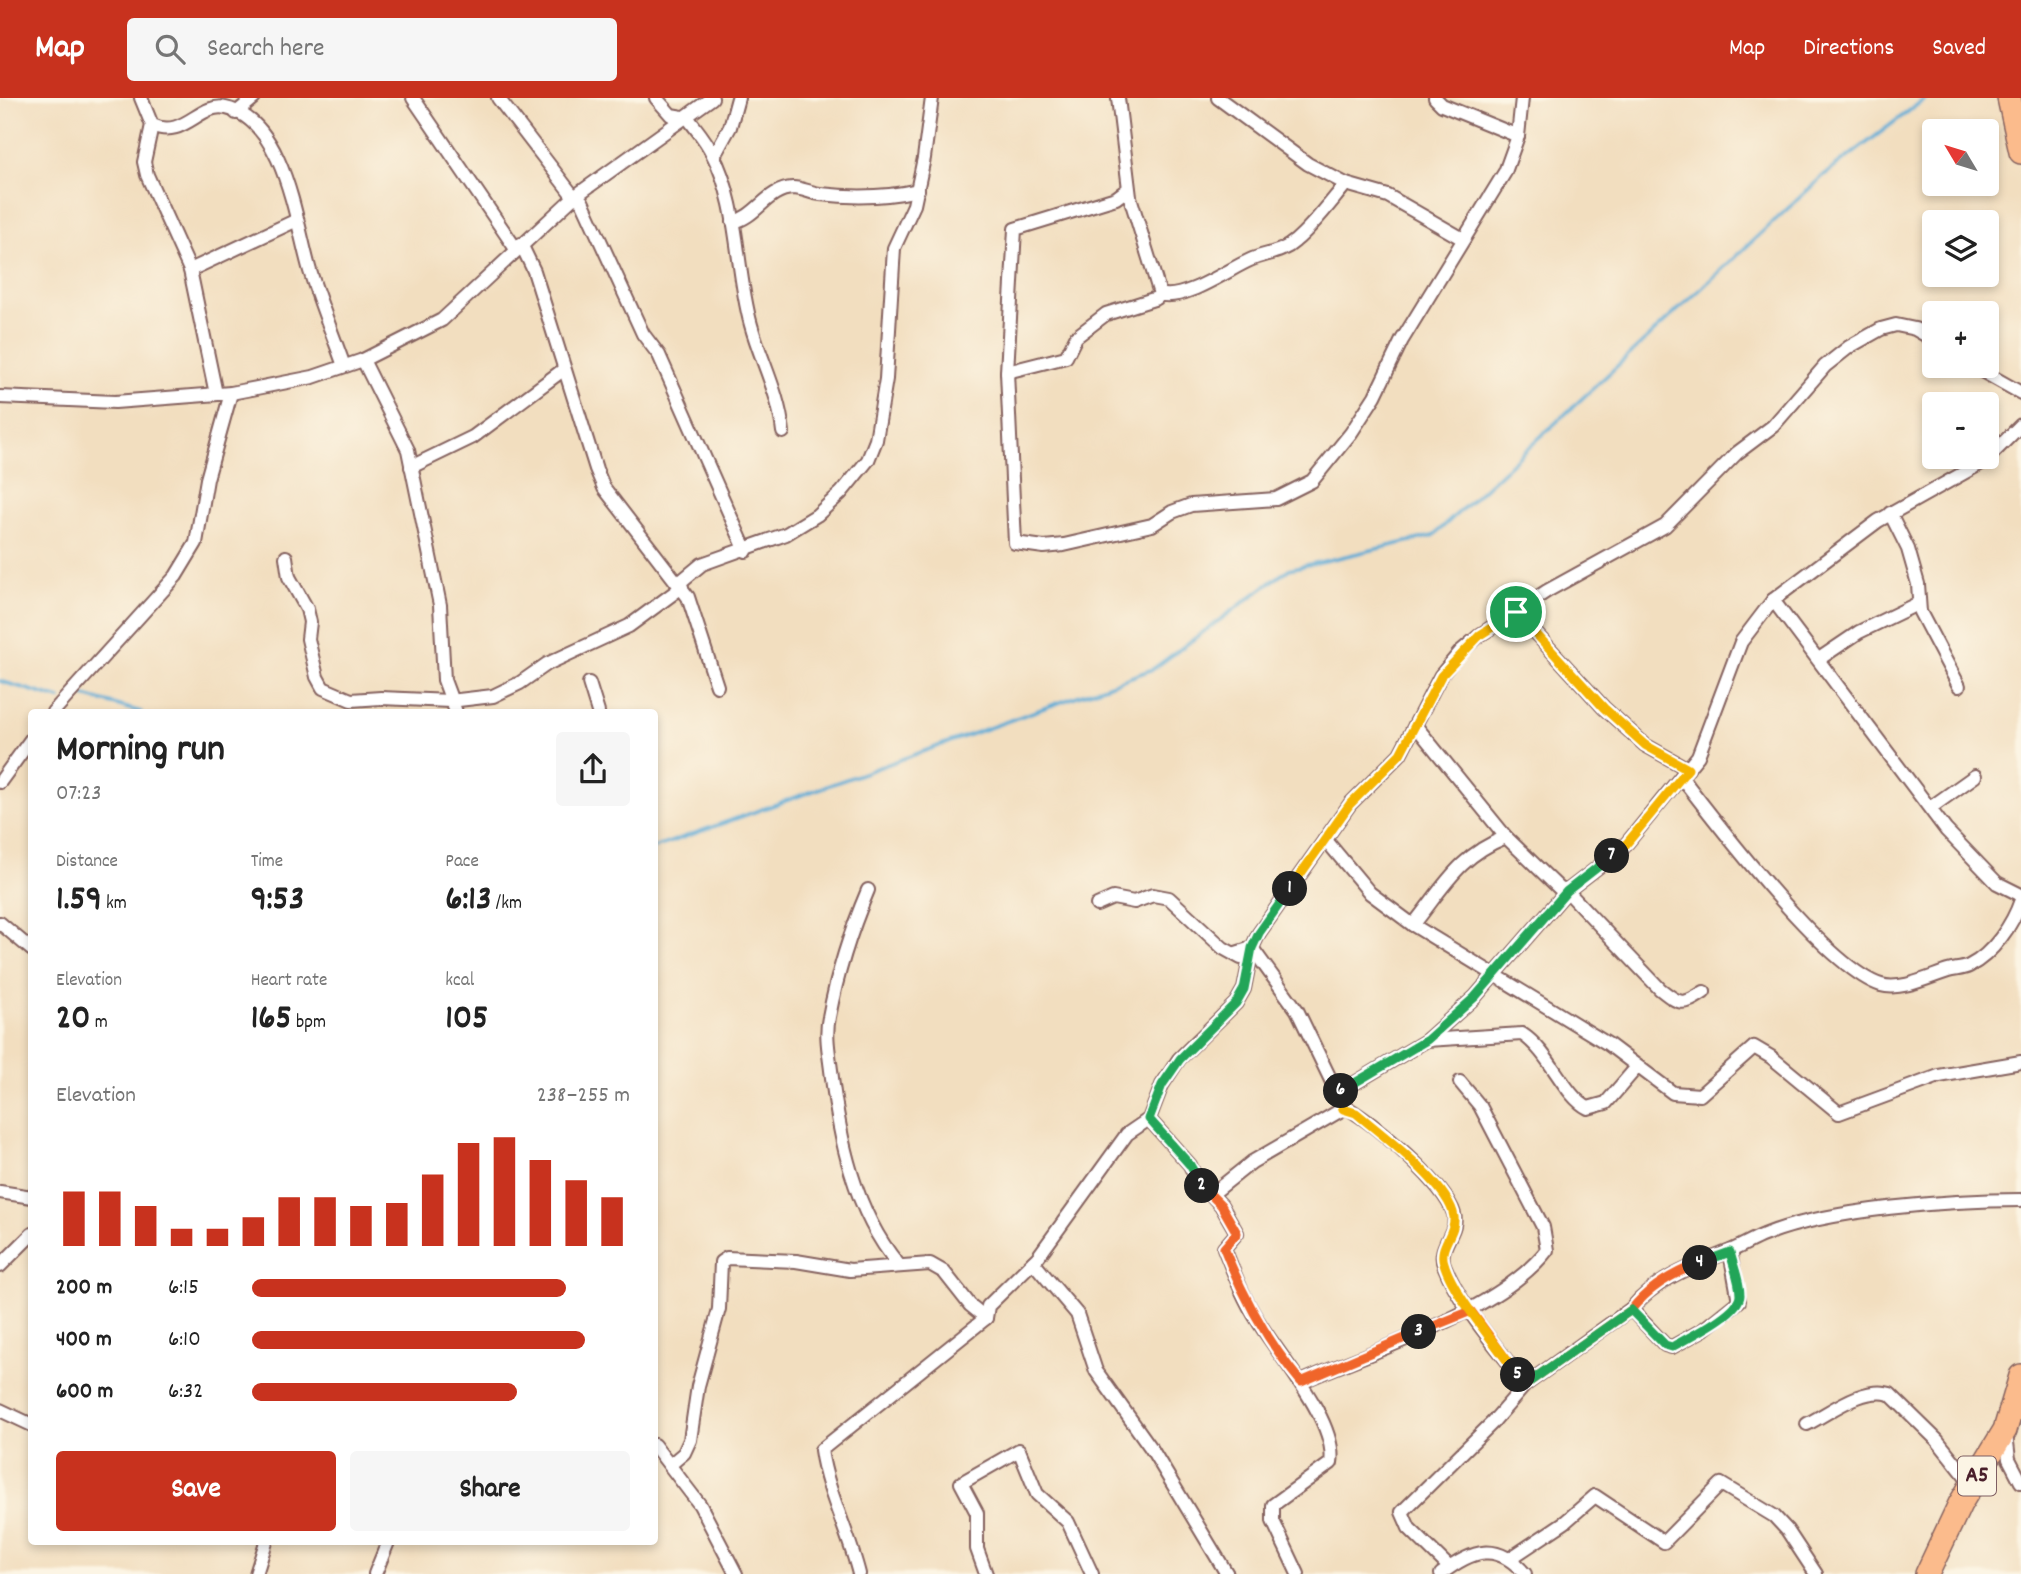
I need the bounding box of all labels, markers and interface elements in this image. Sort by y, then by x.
search box [127,18,617,81]
text: Map [35,26,85,73]
icon: search [151,30,189,68]
text: Search here [207,31,325,68]
text: Map [1729,32,1765,66]
text: Directions [1803,32,1894,66]
text: Saved [1932,32,1986,66]
north arrow [1922,119,1998,196]
map controls [1922,119,1999,469]
button: layers [1922,210,1999,287]
button: + [1922,301,1999,378]
button: − [1922,392,1999,469]
pin [1486,582,1546,642]
icon: arrive [1497,593,1535,631]
text: Morning run [56,724,225,779]
button: share [556,732,630,806]
text: 07:23 [56,778,101,811]
pin: 7 [1594,838,1630,874]
text: 7 [1608,842,1615,869]
text: Distance [56,849,118,876]
text: Time [251,849,283,876]
text: Pace [445,849,479,876]
pin: 1 [1272,872,1308,906]
text: 1 [1287,875,1292,902]
text: 1.59 [56,876,102,926]
text: 9:53 [251,876,304,926]
text: 6:13 [445,876,492,926]
text: km [102,891,127,918]
text: /km [492,891,522,918]
text: Elevation [56,968,122,995]
text: Heart rate [251,968,327,995]
text: kcal [445,968,474,995]
text: 20 [56,995,90,1045]
text: 165 [251,995,292,1045]
text: 105 [445,995,488,1045]
text: m [90,1010,108,1037]
text: bpm [292,1010,326,1037]
pin: 6 [1324,1074,1358,1108]
text: 6 [1336,1077,1345,1104]
text: Elevation [56,1080,136,1113]
text: 238–255 m [537,1080,630,1113]
pin: 2 [1184,1168,1220,1204]
text: 2 [1197,1172,1206,1199]
pin: 4 [1682,1246,1718,1280]
text: 4 [1696,1249,1703,1276]
text: 200 m [56,1272,112,1305]
text: 6:15 [168,1272,199,1305]
pin: 3 [1402,1314,1436,1350]
text: 3 [1414,1318,1423,1345]
text: 400 m [56,1324,112,1357]
text: 6:10 [168,1324,201,1357]
pin: 5 [1500,1358,1536,1392]
text: 5 [1513,1361,1522,1388]
text: 600 m [56,1376,113,1409]
text: 6:32 [168,1376,203,1409]
button: Save [56,1451,336,1531]
button: Share [350,1451,630,1531]
road number: A5 [1958,1456,1996,1496]

